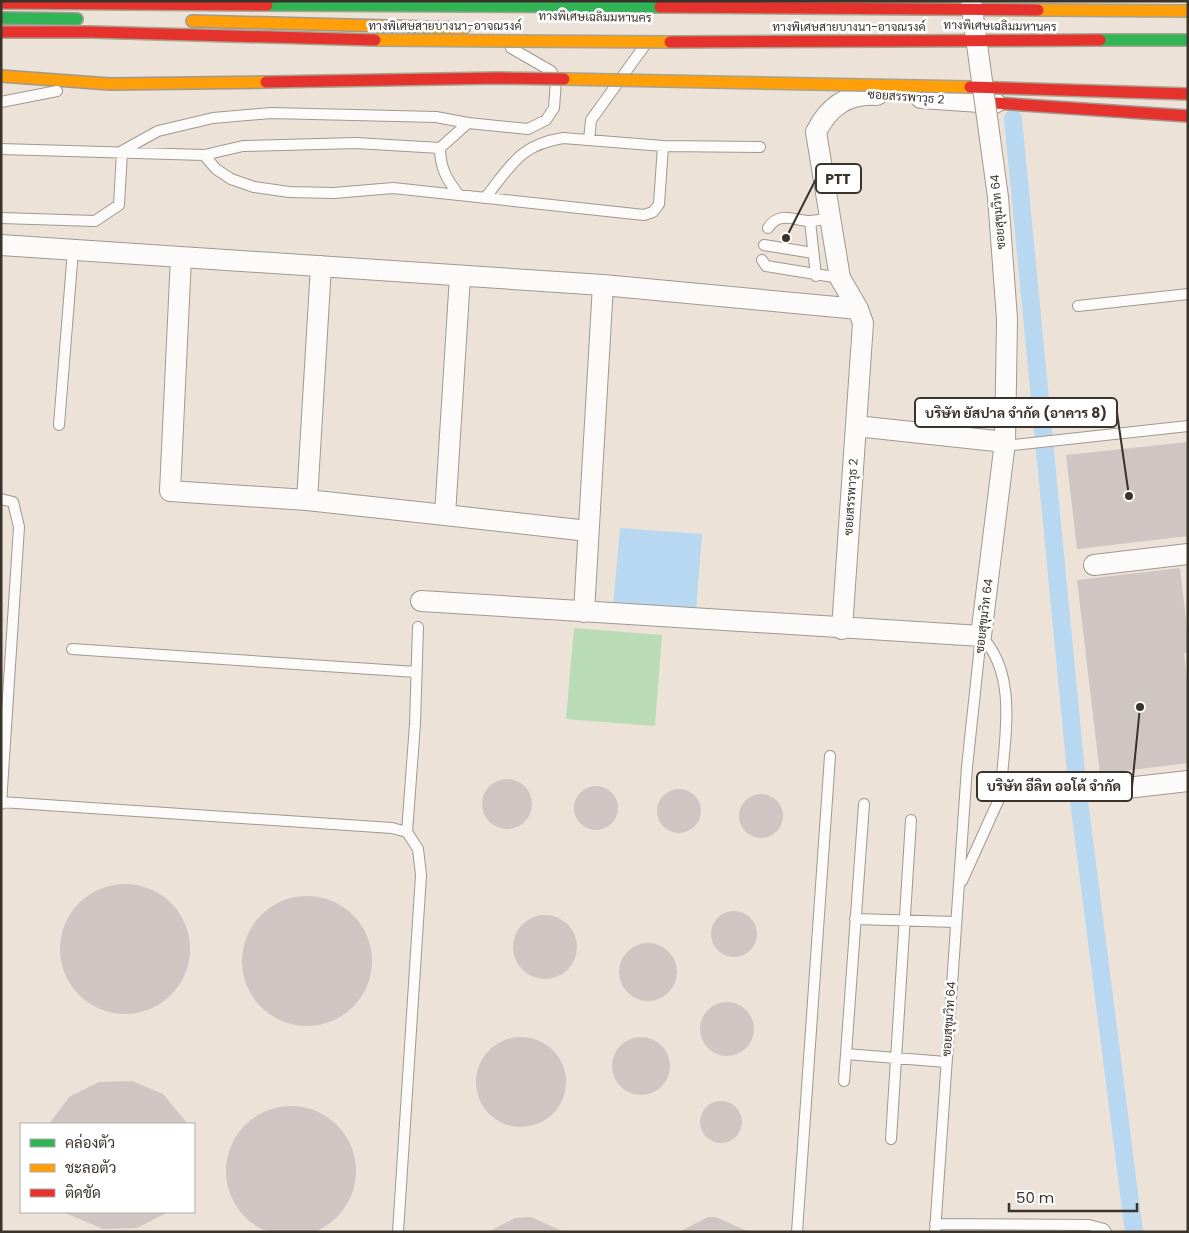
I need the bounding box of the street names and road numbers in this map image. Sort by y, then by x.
street label: ทางพิเศษเฉลิมมหานคร [538,7,652,26]
street label: ทางพิเศษเฉลิมมหานคร [943,16,1057,35]
street label: ทางพิเศษสายบางนา-อาจณรงค์ [368,17,522,34]
street label: ทางพิเศษสายบางนา-อาจณรงค์ [772,18,926,35]
street label: ซอยสรรพาวุธ 2 [867,85,945,109]
street label: ซอยสุขุมวิท 64 [986,173,1010,250]
street label: ซอยสรรพาวุธ 2 [839,458,863,536]
street label: ซอยสุขุมวิท 64 [970,577,998,654]
street label: ซอยสุขุมวิท 64 [937,980,961,1057]

